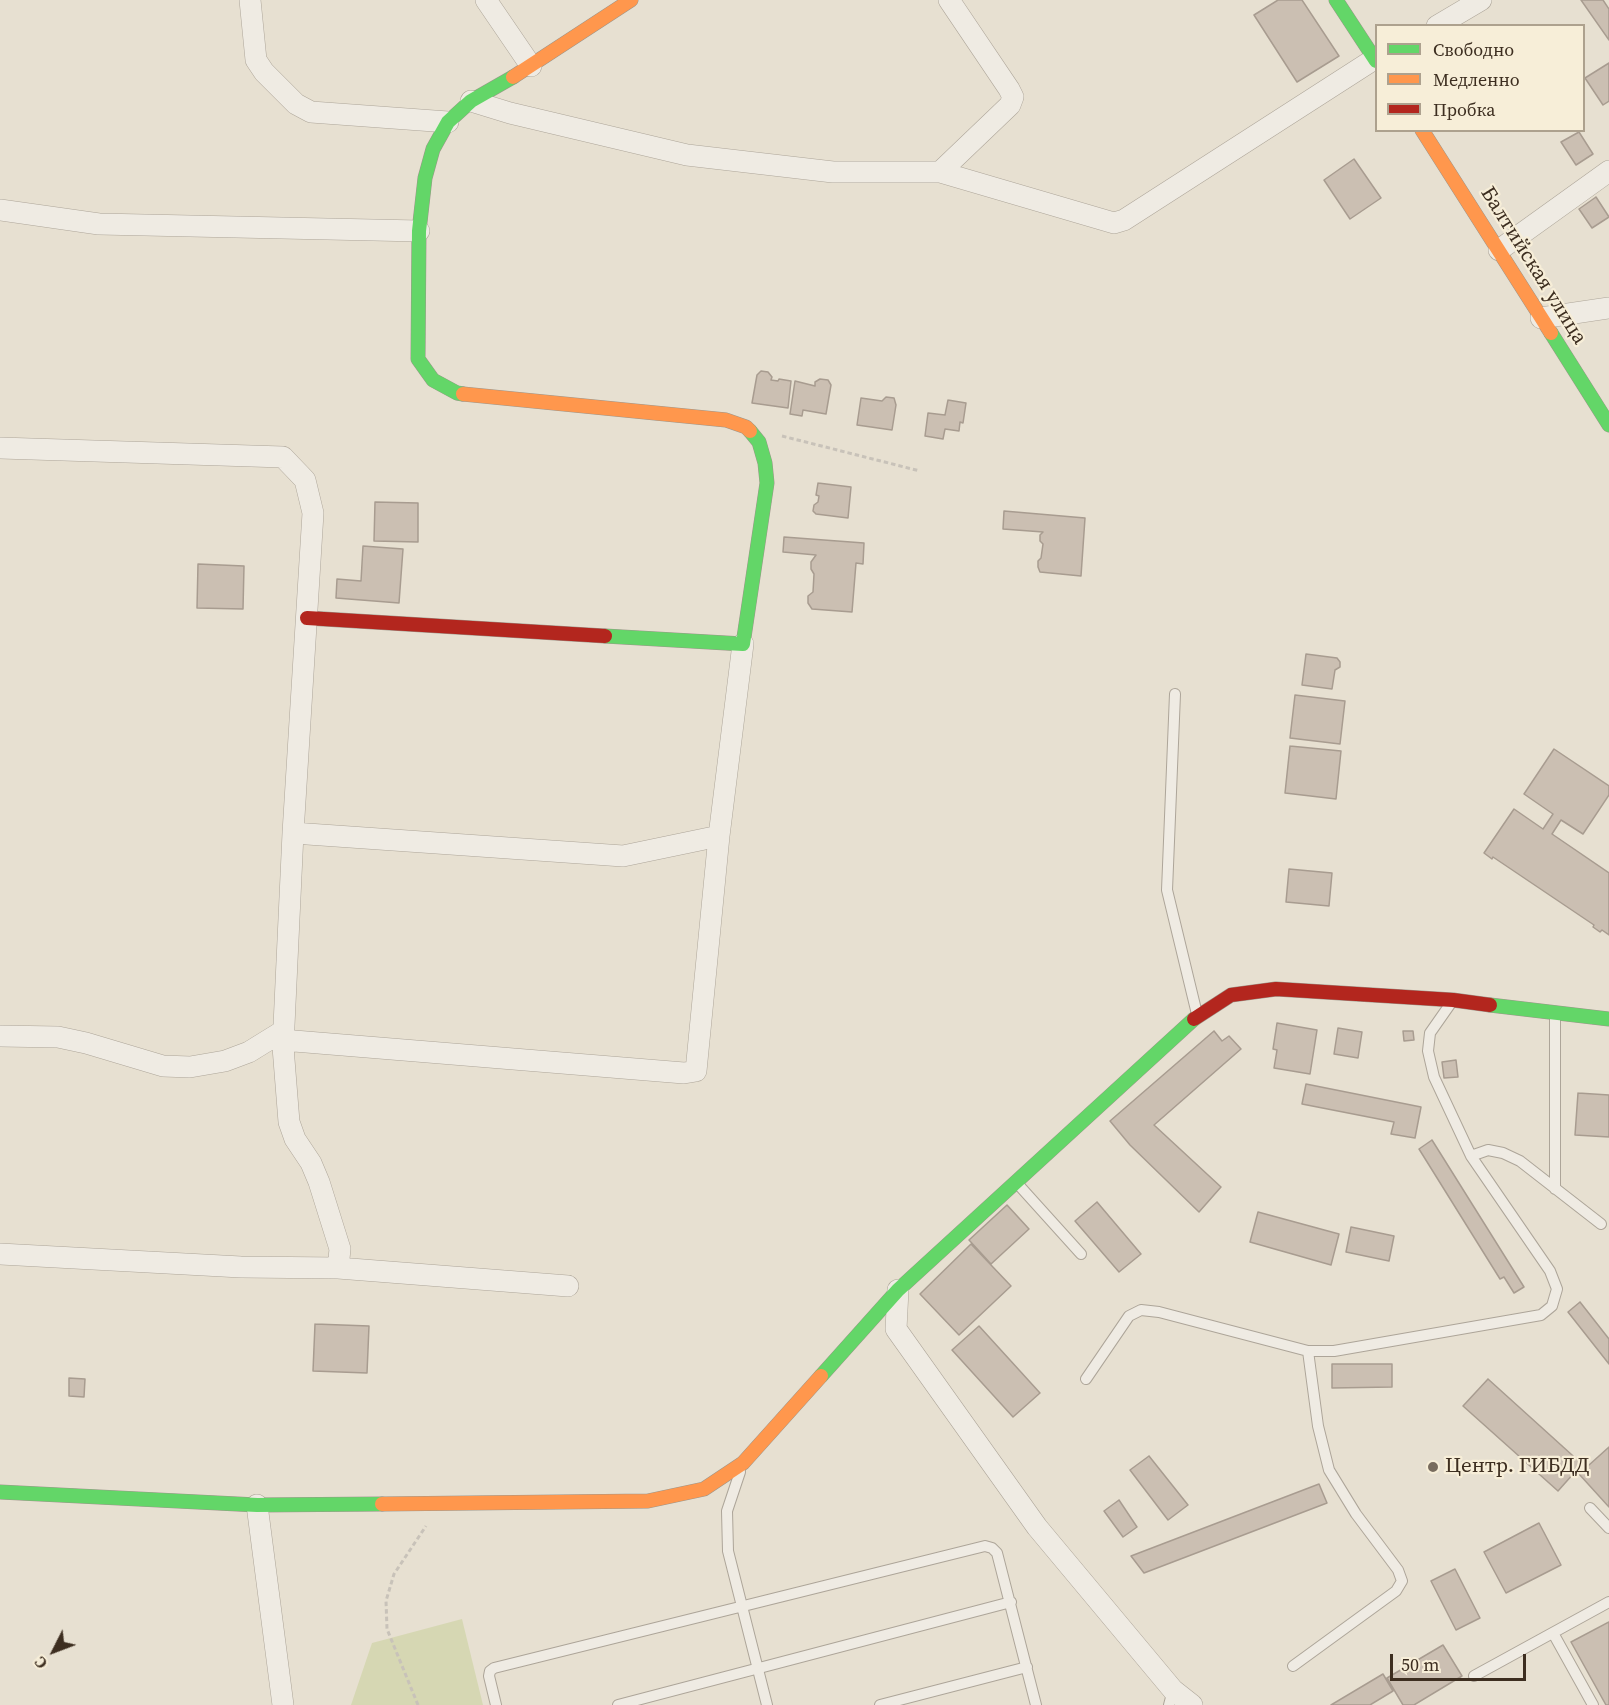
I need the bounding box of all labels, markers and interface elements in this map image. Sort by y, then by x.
legend [1375,24,1585,132]
text: Свободно [1433,37,1514,62]
text: Медленно [1433,67,1520,92]
text: Пробка [1433,97,1495,122]
street label: Балтийская улица [1474,183,1592,349]
place label: Центр. ГИБДД [1445,1454,1590,1480]
marker: Центр. ГИБДД [1426,1460,1440,1474]
north arrow [24,1621,84,1681]
scale bar [1393,1642,1530,1680]
text: С [29,1652,52,1674]
text: 50 m [1401,1652,1439,1677]

